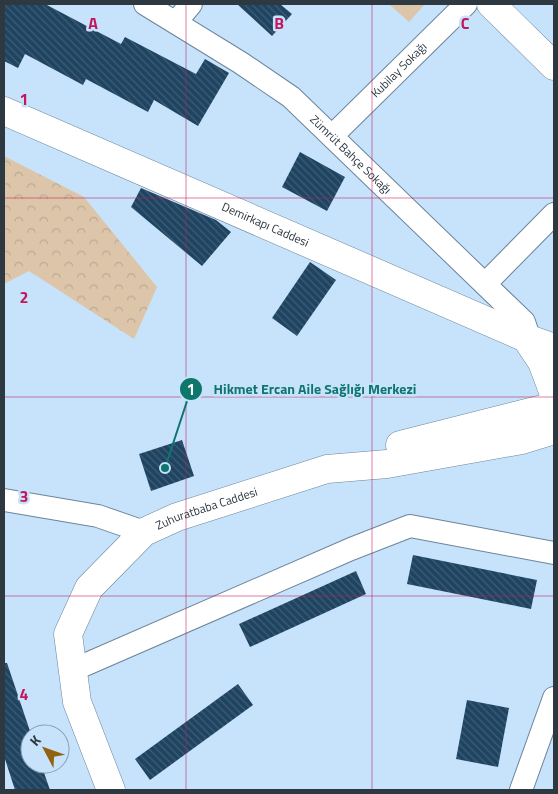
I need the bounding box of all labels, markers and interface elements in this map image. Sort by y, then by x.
text: A [88,11,98,35]
text: B [274,11,284,35]
text: C [461,11,470,35]
street label: Kubilay Sokağı [366,37,431,102]
text: 1 [20,87,28,111]
street label: Zümrüt Bahçe Sokağı [306,110,396,198]
street label: Demirkapı Caddesi [219,197,312,252]
text: 2 [20,285,28,309]
callout: Hikmet Ercan Aile Sağlığı Merkezi [178,375,426,404]
text: 1 [187,378,195,401]
text: Hikmet Ercan Aile Sağlığı Merkezi [214,378,416,399]
street label: Zuhuratbaba Caddesi [152,482,260,535]
text: 3 [20,484,28,508]
text: 4 [20,682,29,706]
north arrow [20,724,70,774]
text: K [24,730,46,750]

